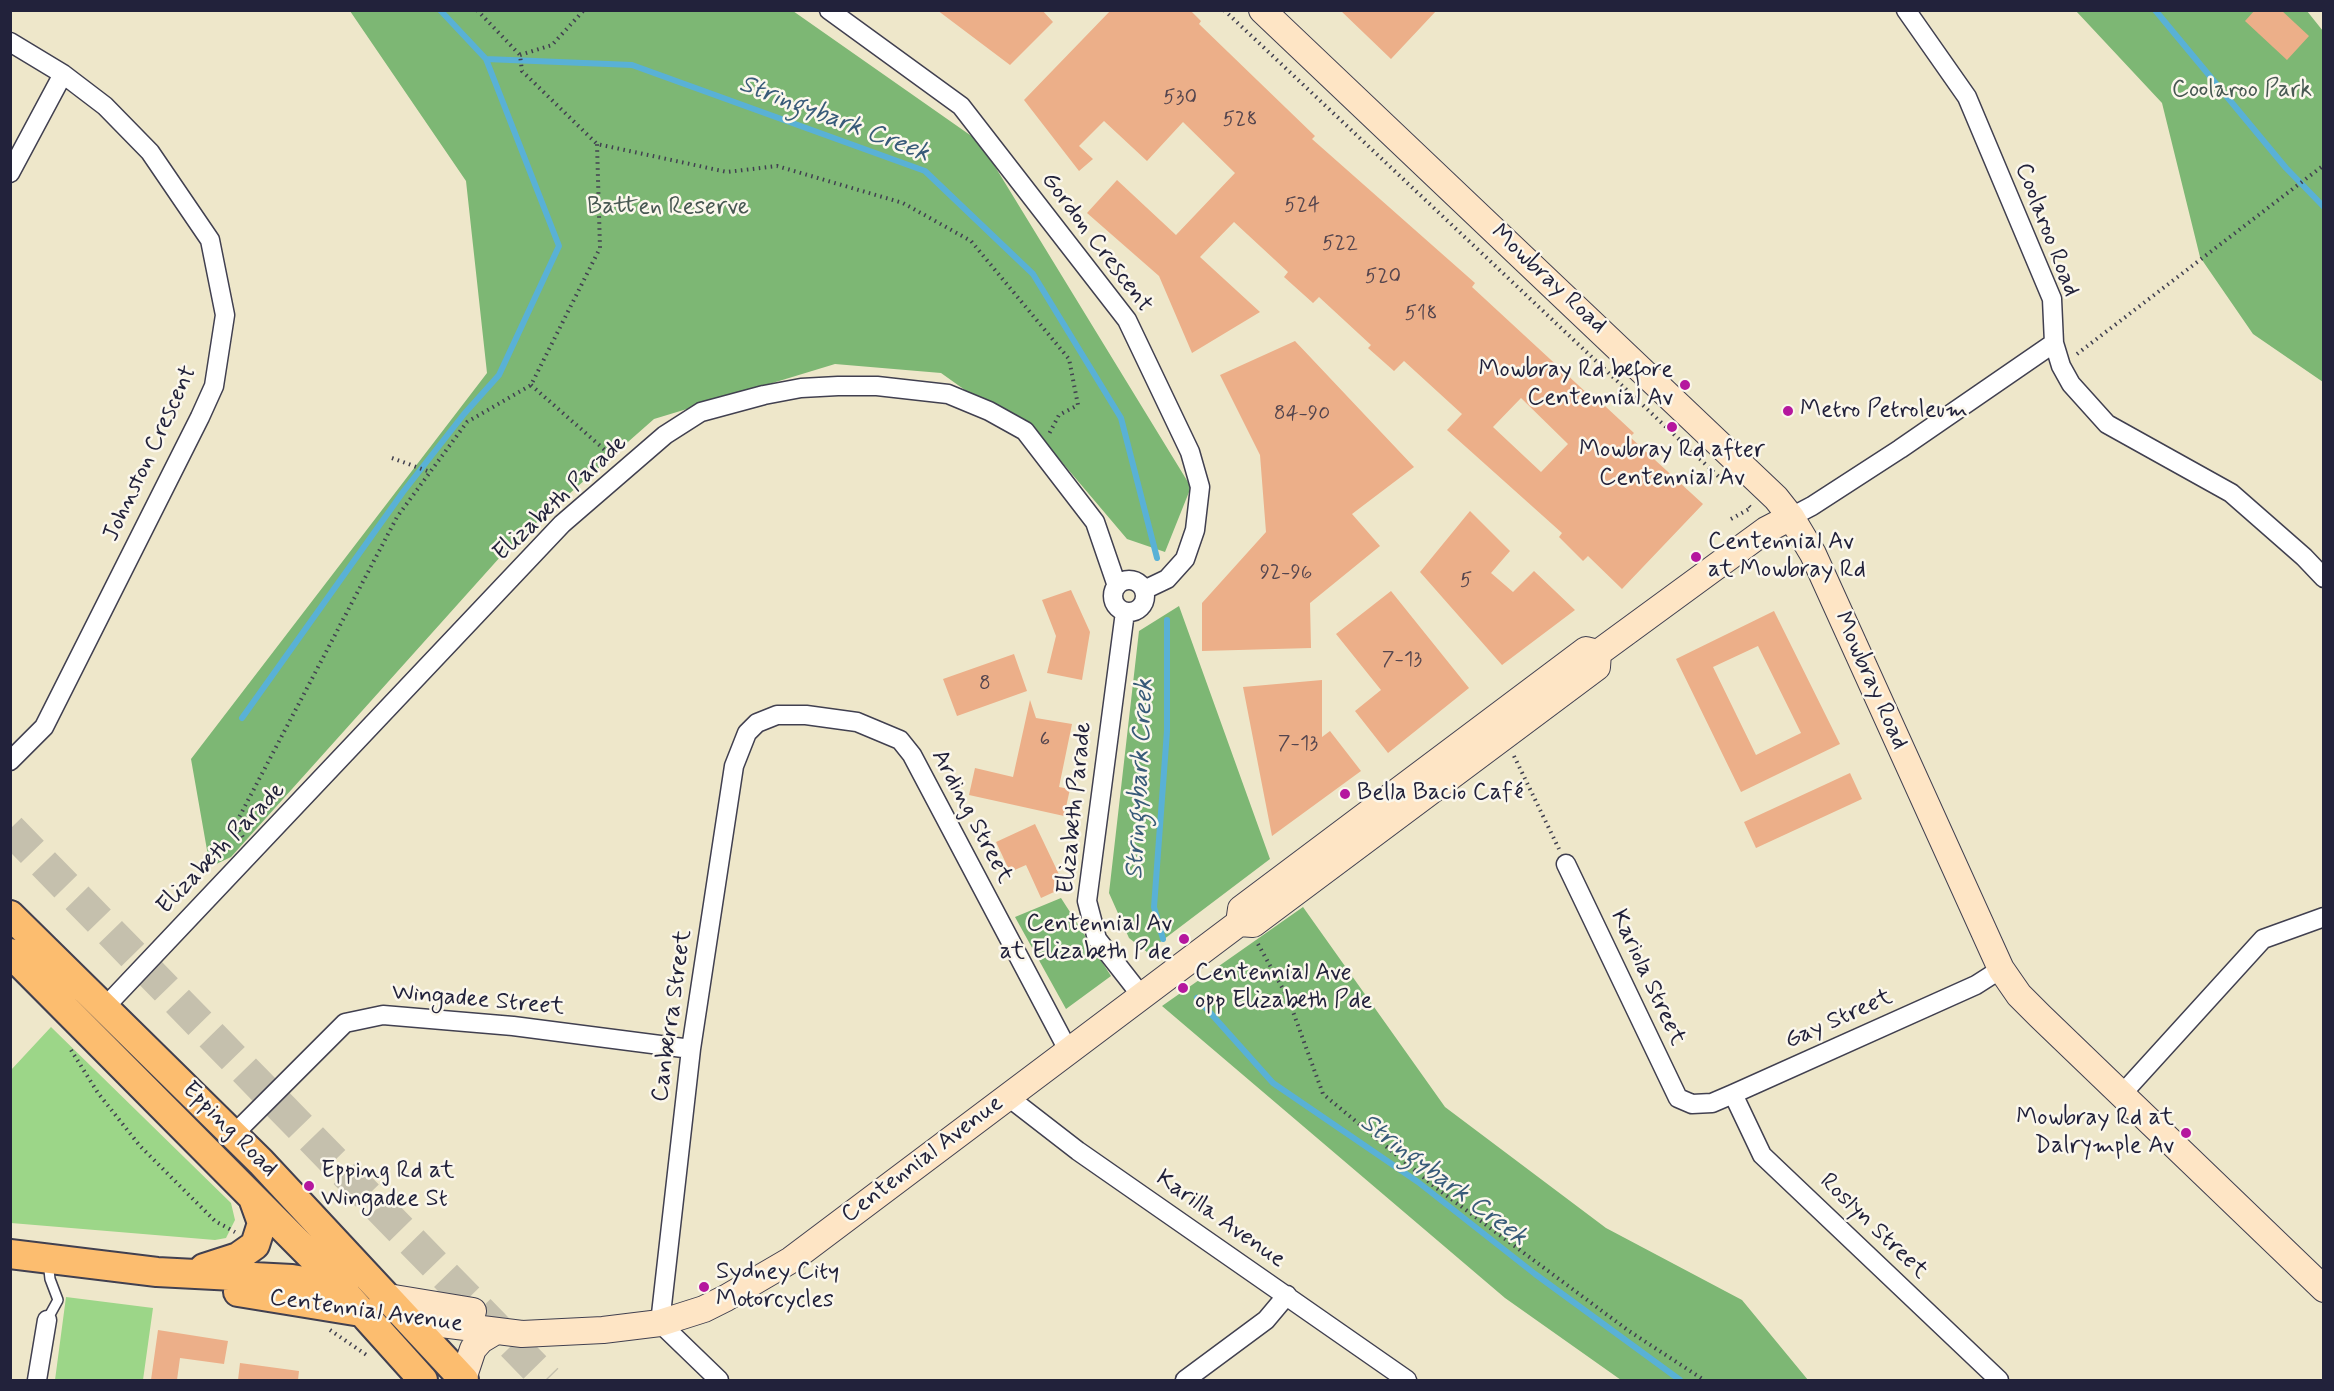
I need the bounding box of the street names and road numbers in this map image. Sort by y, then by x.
street label: Coolaroo Road [2007,159,2085,301]
street label: Gordon Crescent [1034,167,1158,319]
street label: Mowbray Road [1484,219,1612,341]
street label: Johnston Crescent [98,362,204,546]
street label: Elizabeth Parade [488,430,634,568]
street label: Mowbray Road [1827,608,1913,754]
street label: Elizabeth Parade [1053,721,1099,895]
street label: Arding Street [924,745,1018,889]
street label: Elizabeth Parade [152,777,292,921]
street label: Kariola Street [1603,906,1691,1050]
street label: Canberra Street [647,928,699,1104]
street label: Wingadee Street [391,979,565,1023]
street label: Gay Street [1781,984,1897,1056]
street label: Epping Road [175,1076,283,1184]
street label: Centennial Avenue [836,1090,1010,1230]
street label: Karilla Avenue [1150,1165,1290,1275]
street label: Roslyn Street [1813,1168,1933,1286]
street label: Centennial Avenue [267,1284,465,1340]

